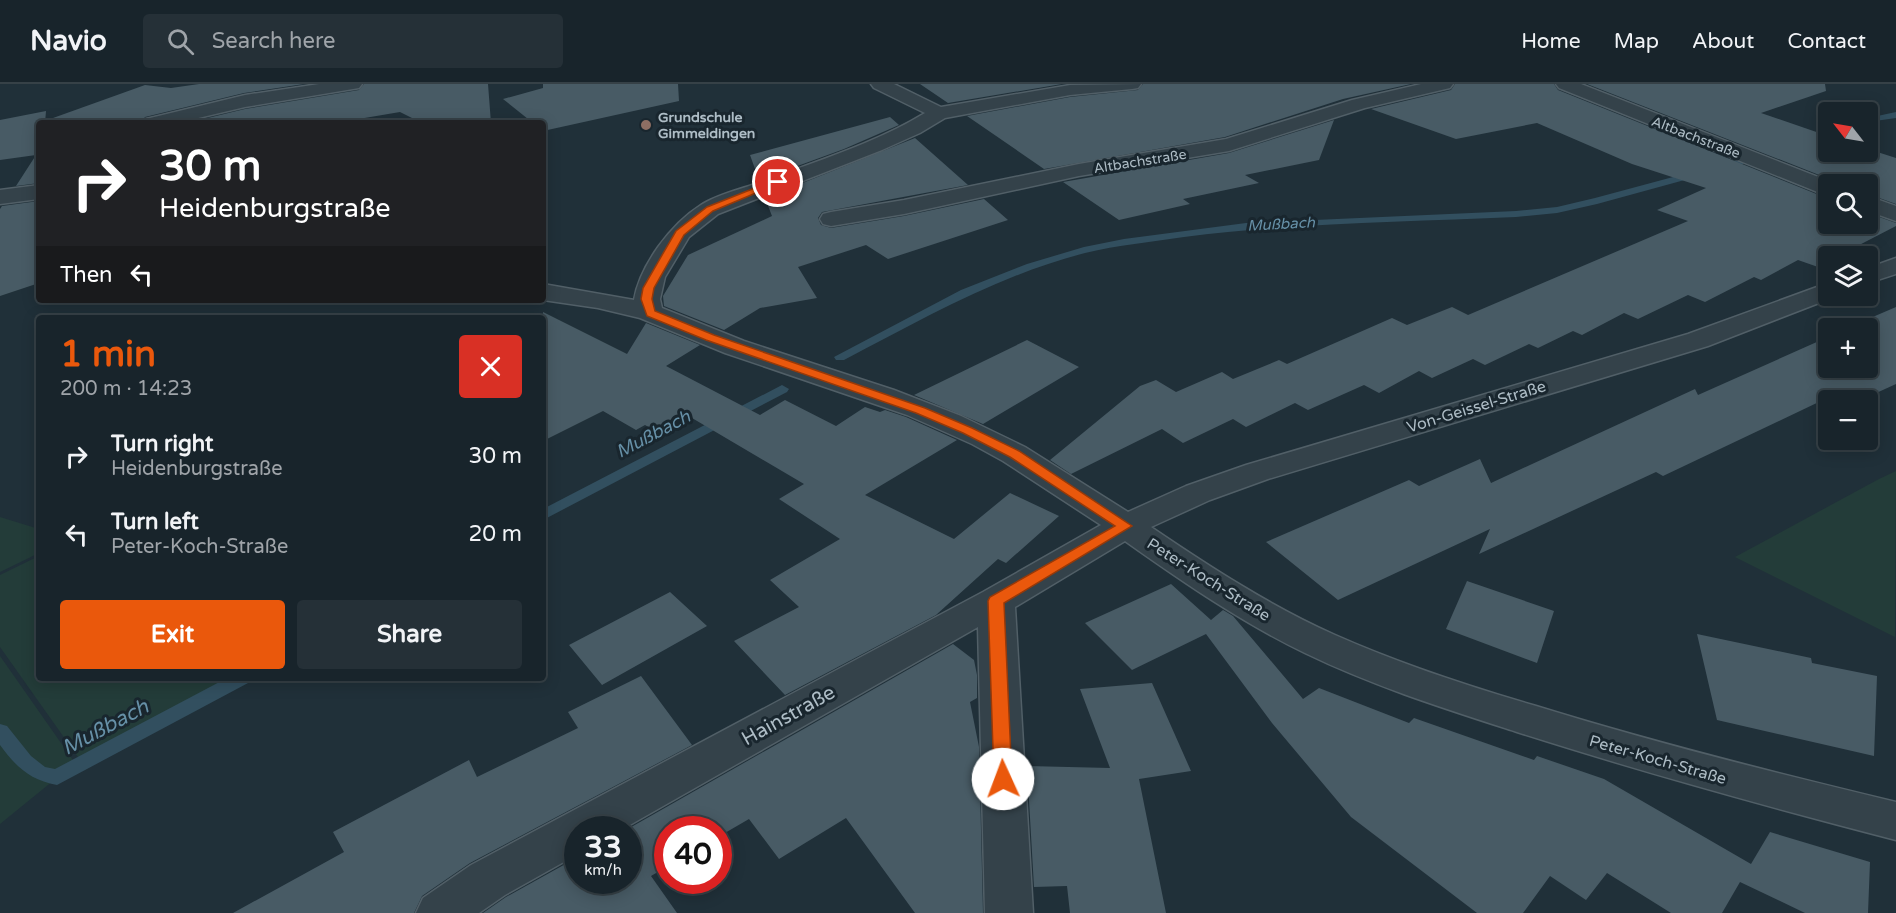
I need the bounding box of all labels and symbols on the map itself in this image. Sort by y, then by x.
north arrow [1818,102,1878,162]
place label: Grundschule Gimmeldingen [658,109,755,142]
street label: Altbachstraße [1649,113,1743,162]
marker: Grundschule Gimmeldingen [639,118,653,132]
street label: Altbachstraße [1093,146,1188,177]
pin [752,156,803,207]
water label: Mußbach [1247,213,1316,235]
street label: Von-Geissel-Straße [1404,376,1548,438]
water label: Mußbach [612,405,695,463]
street label: Peter-Koch-Straße [1143,534,1274,626]
street label: Hainstraße [738,680,839,751]
water label: Mußbach [58,694,154,761]
street label: Peter-Koch-Straße [1587,731,1729,789]
position arrow [971,747,1035,811]
speed limit sign: 40 [654,816,732,894]

